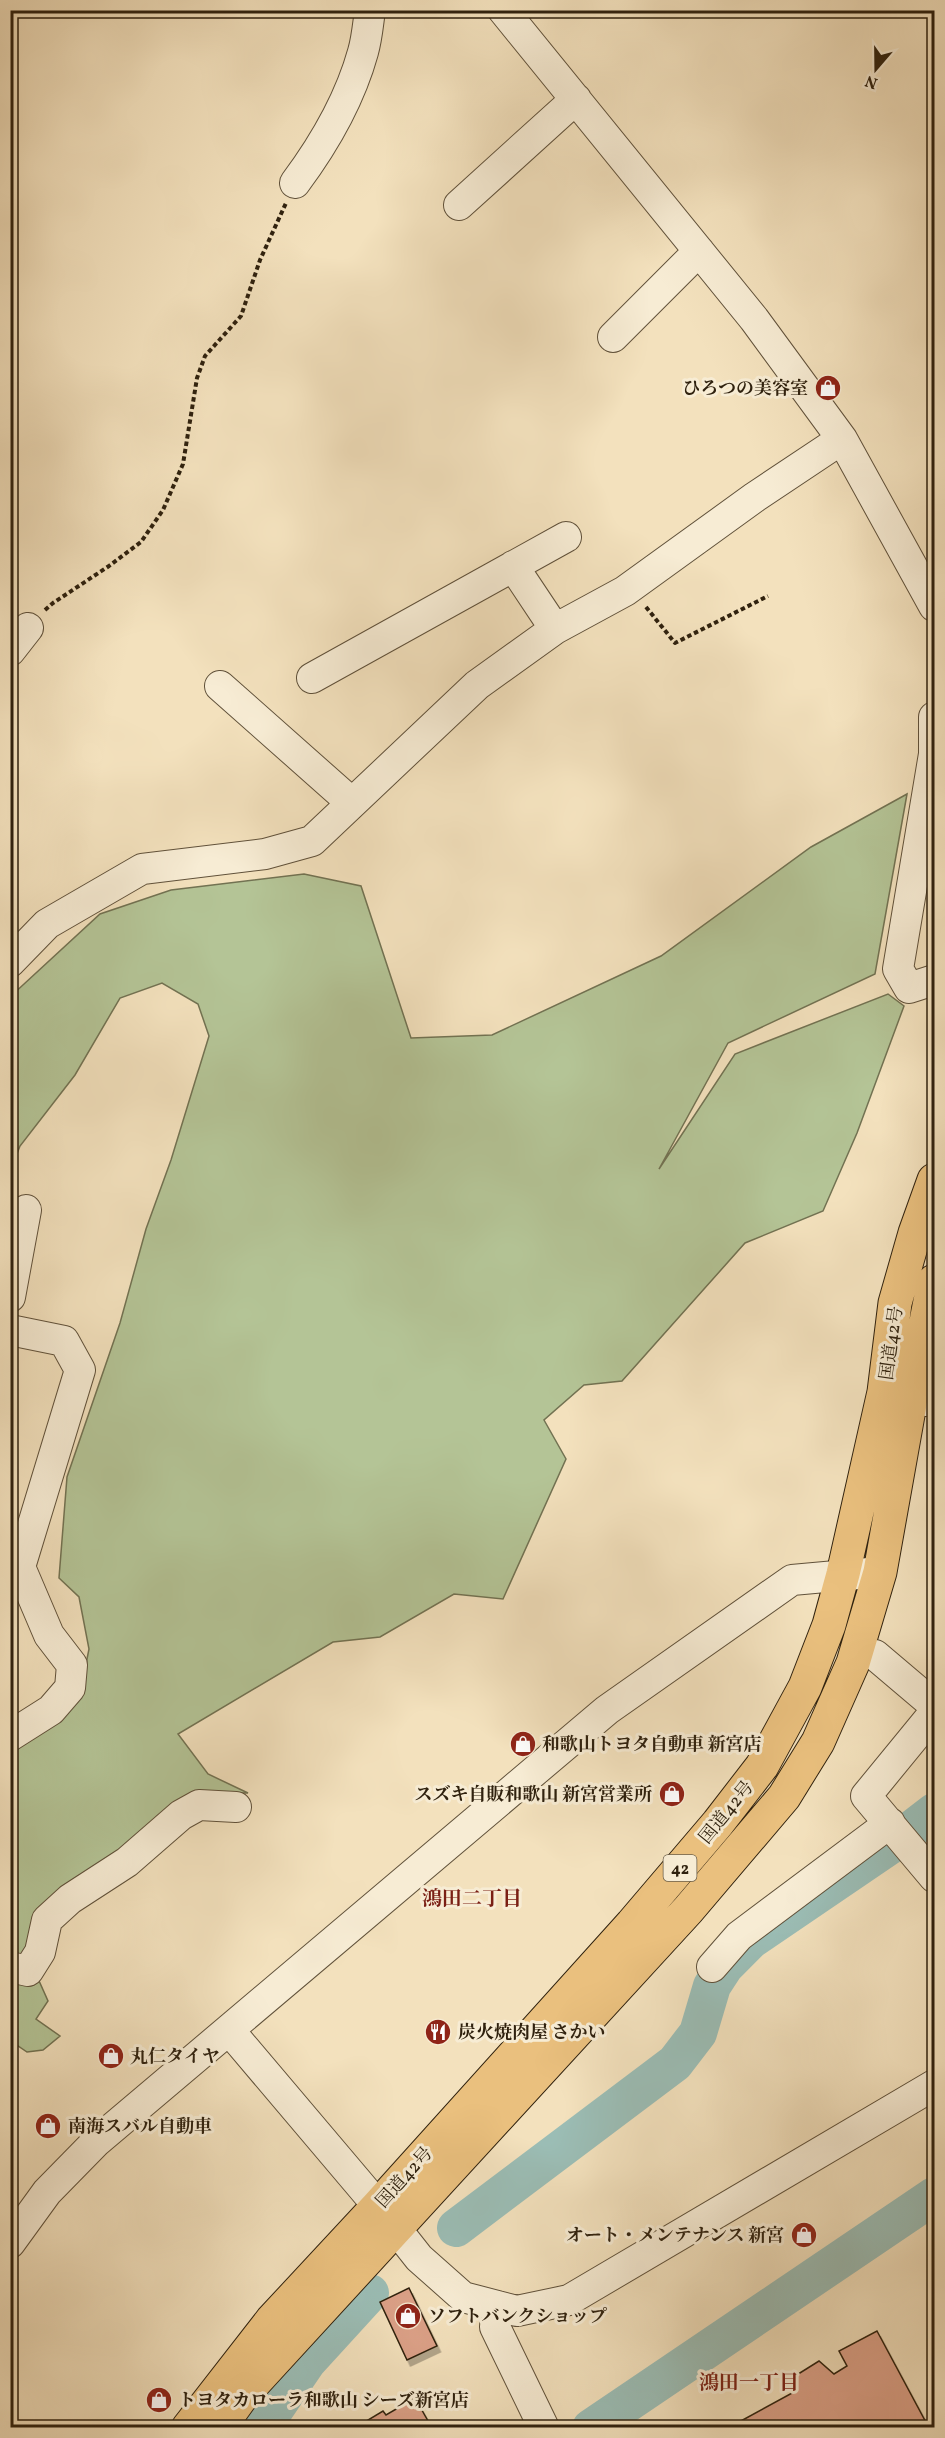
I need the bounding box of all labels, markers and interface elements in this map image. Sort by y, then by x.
north arrow [846,39,906,99]
text: N [862,69,881,94]
shop icon: ひろつの美容室 [813,373,843,403]
place label: ひろつの美容室 [682,377,808,402]
street label: 国道42号 [875,1305,910,1382]
shop icon: 和歌山トヨタ自動車 新宮店 [508,1729,538,1759]
place label: 和歌山トヨタ自動車 新宮店 [542,1733,762,1758]
street label: 国道42号 [694,1776,760,1850]
shop icon: スズキ自販和歌山 新宮営業所 [657,1779,687,1809]
place label: スズキ自販和歌山 新宮営業所 [414,1783,652,1808]
road number: 42 [664,1855,696,1881]
district label: 鴻田二丁目 [422,1886,522,1914]
restaurant icon: 炭火焼肉屋 さかい [423,2017,453,2047]
place label: 炭火焼肉屋 さかい [458,2021,606,2046]
shop icon: 丸仁タイヤ [96,2041,126,2071]
place label: 丸仁タイヤ [130,2045,220,2070]
shop icon: 南海スバル自動車 [33,2111,63,2141]
place label: 南海スバル自動車 [68,2115,212,2140]
street label: 国道42号 [371,2142,439,2214]
shop icon: オート・メンテナンス 新宮 [789,2220,819,2250]
place label: オート・メンテナンス 新宮 [566,2224,784,2249]
shop icon: ソフトバンクショップ [393,2301,423,2331]
place label: ソフトバンクショップ [428,2305,607,2330]
district label: 鴻田一丁目 [699,2370,799,2398]
shop icon: トヨタカローラ和歌山 シーズ新宮店 [144,2385,174,2415]
place label: トヨタカローラ和歌山 シーズ新宮店 [178,2389,469,2414]

